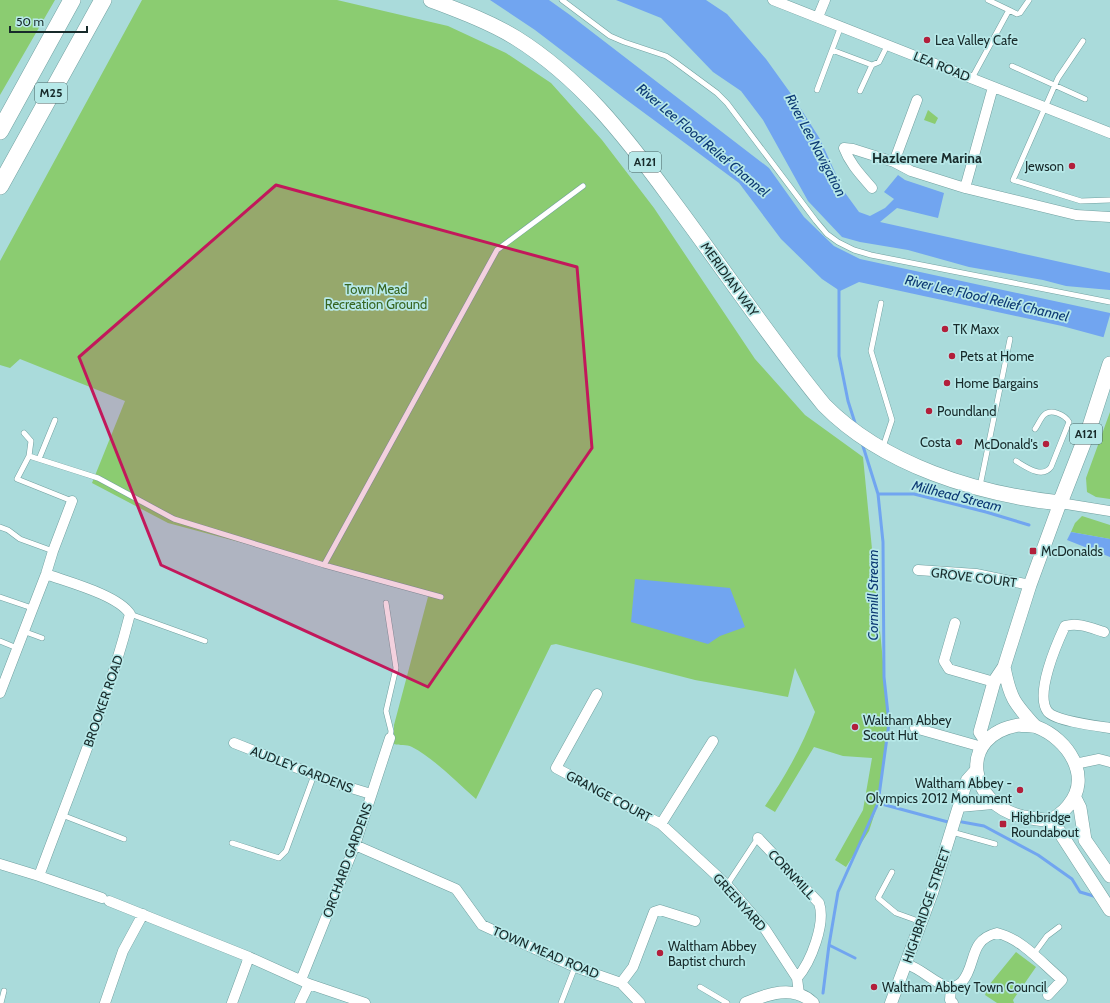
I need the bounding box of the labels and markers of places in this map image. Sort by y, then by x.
place label: Lea Valley Cafe [935,32,1018,48]
marker: Lea Valley Cafe [922,35,932,45]
place label: Jewson [1024,158,1064,174]
marker: Jewson [1067,161,1077,171]
place label: TK Maxx [953,321,1000,337]
marker: TK Maxx [940,324,950,334]
place label: Pets at Home [960,348,1035,364]
marker: Pets at Home [947,351,957,361]
place label: Home Bargains [955,375,1039,391]
marker: Home Bargains [942,378,952,388]
place label: Poundland [937,403,997,419]
marker: Poundland [924,406,934,416]
place label: Costa [920,434,952,450]
place label: McDonald's [974,436,1039,452]
marker: Costa [954,437,964,447]
marker: McDonald's [1041,439,1051,449]
place label: McDonalds [1041,543,1103,559]
marker: McDonalds [1028,546,1038,556]
place label: Waltham Abbey Scout Hut [863,712,952,743]
marker: Waltham Abbey Scout Hut [850,722,860,732]
place label: Waltham Abbey - Olympics 2012 Monument [866,775,1013,806]
marker: Waltham Abbey - Olympics 2012 Monument [1015,785,1025,795]
place label: Highbridge Roundabout [1011,809,1079,840]
marker: Highbridge Roundabout [998,819,1008,829]
place label: Waltham Abbey Baptist church [668,938,757,969]
marker: Waltham Abbey Baptist church [655,948,665,958]
place label: Waltham Abbey Town Council [882,979,1047,995]
marker: Waltham Abbey Town Council [869,982,879,992]

